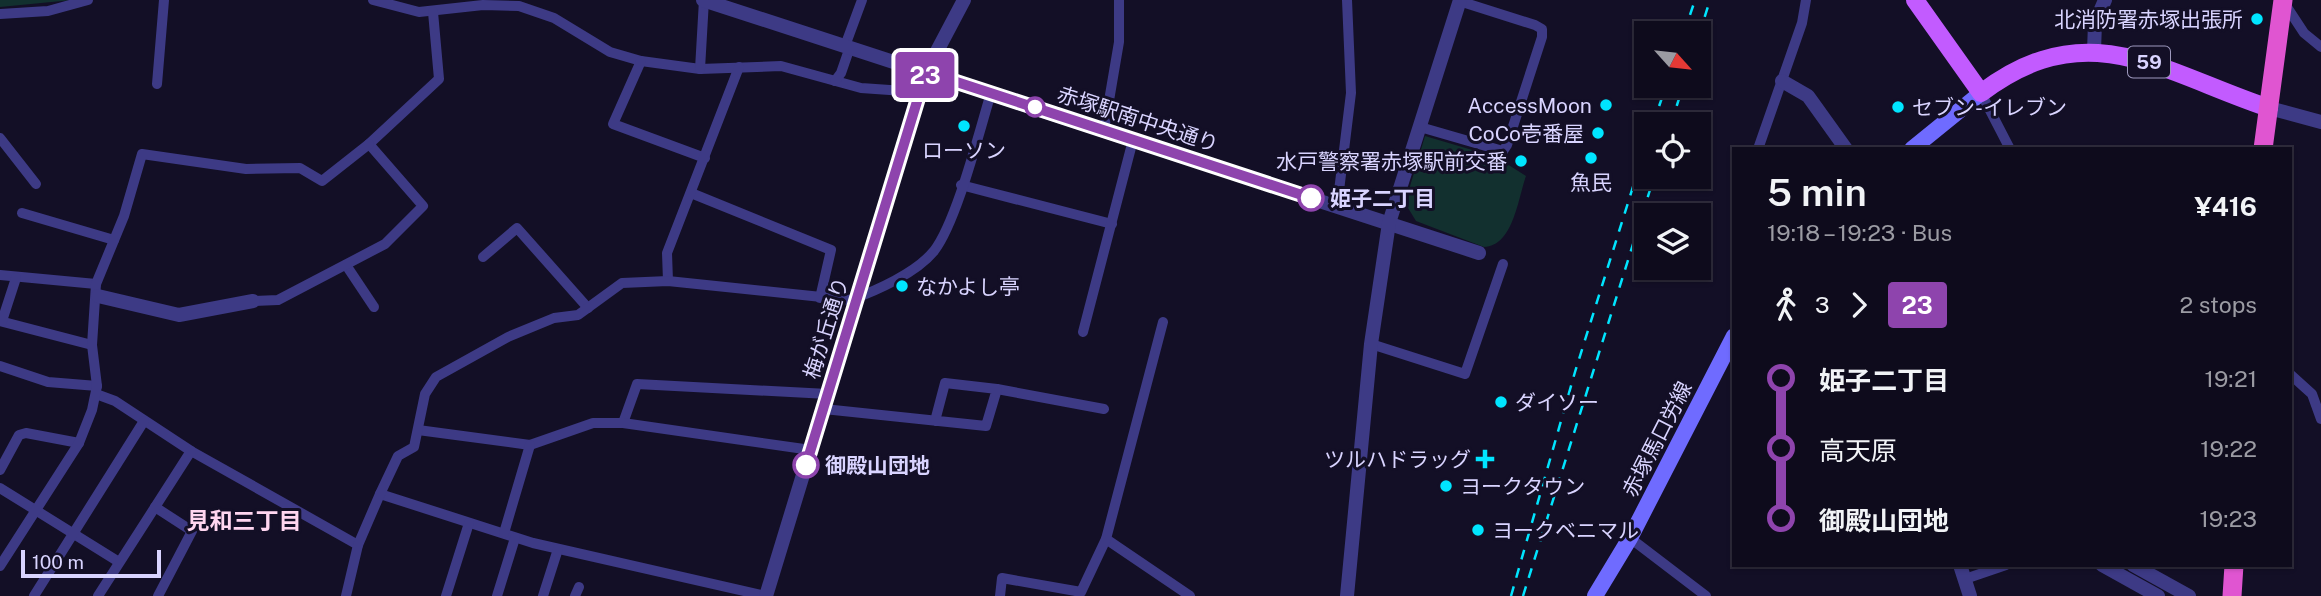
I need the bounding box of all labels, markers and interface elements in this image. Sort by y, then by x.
place label: 北消防署赤塚出張所 [2054,7,2243,32]
marker: 北消防署赤塚出張所 [2249,11,2265,27]
north arrow [1634,21,1712,98]
map controls [1634,21,1711,280]
road number: 59 [2128,46,2170,78]
line badge: 23 [894,52,956,98]
text: 23 [909,61,941,89]
street label: 赤塚駅南中央通り [1054,81,1222,157]
place label: AccessMoon [1467,93,1592,118]
place label: セブン-イレブン [1912,95,2067,120]
unlabelled marker [1025,97,1045,117]
marker: AccessMoon [1598,97,1614,113]
marker: セブン-イレブン [1890,99,1906,115]
button: locate [1634,112,1711,189]
marker: ローソン [956,118,972,134]
place label: CoCo壱番屋 [1468,121,1584,146]
marker: CoCo壱番屋 [1590,125,1606,141]
place label: ローソン [922,138,1006,163]
place label: 水戸警察署赤塚駅前交番 [1276,149,1507,174]
marker: 魚民 [1583,150,1599,166]
marker: 水戸警察署赤塚駅前交番 [1513,153,1529,169]
place label: 魚民 [1570,170,1612,195]
text: 5 min [1767,170,1867,215]
marker: 姫子二丁目 [1298,185,1324,211]
place label: 姫子二丁目 [1330,186,1435,211]
text: ¥416 [2195,191,2257,222]
button: layers [1634,203,1711,280]
text: 19:18 – 19:23 · Bus [1767,219,1952,246]
street label: 梅が丘通り [799,274,853,382]
place label: なかよし亭 [916,274,1020,299]
marker: なかよし亭 [894,278,910,294]
icon: walk [1767,286,1805,324]
icon: forward [1840,286,1878,324]
text: 3 [1815,291,1830,318]
text: 23 [1902,291,1933,319]
text: 2 stops [2179,291,2257,318]
text: 姫子二丁目 [1819,365,1949,396]
text: 19:21 [2205,365,2257,392]
street label: 赤塚馬口労線 [1617,377,1697,501]
place label: ダイソー [1515,390,1599,415]
marker: ダイソー [1493,394,1509,410]
text: 高天原 [1819,435,1897,466]
text: 19:22 [2200,435,2257,462]
place label: ツルハドラッグ [1324,447,1471,472]
marker: ツルハドラッグ [1477,451,1493,467]
marker: 御殿山団地 [793,452,819,478]
place label: 御殿山団地 [825,453,930,478]
place label: ヨークタウン [1460,474,1585,499]
marker: ヨークタウン [1438,478,1454,494]
text: 御殿山団地 [1819,505,1949,536]
text: 19:23 [2199,505,2257,532]
district label: 見和三丁目 [187,507,302,534]
place label: ヨークベニマル [1492,518,1639,543]
marker: ヨークベニマル [1470,522,1486,538]
scale bar [21,547,161,579]
text: 100 m [32,551,84,573]

